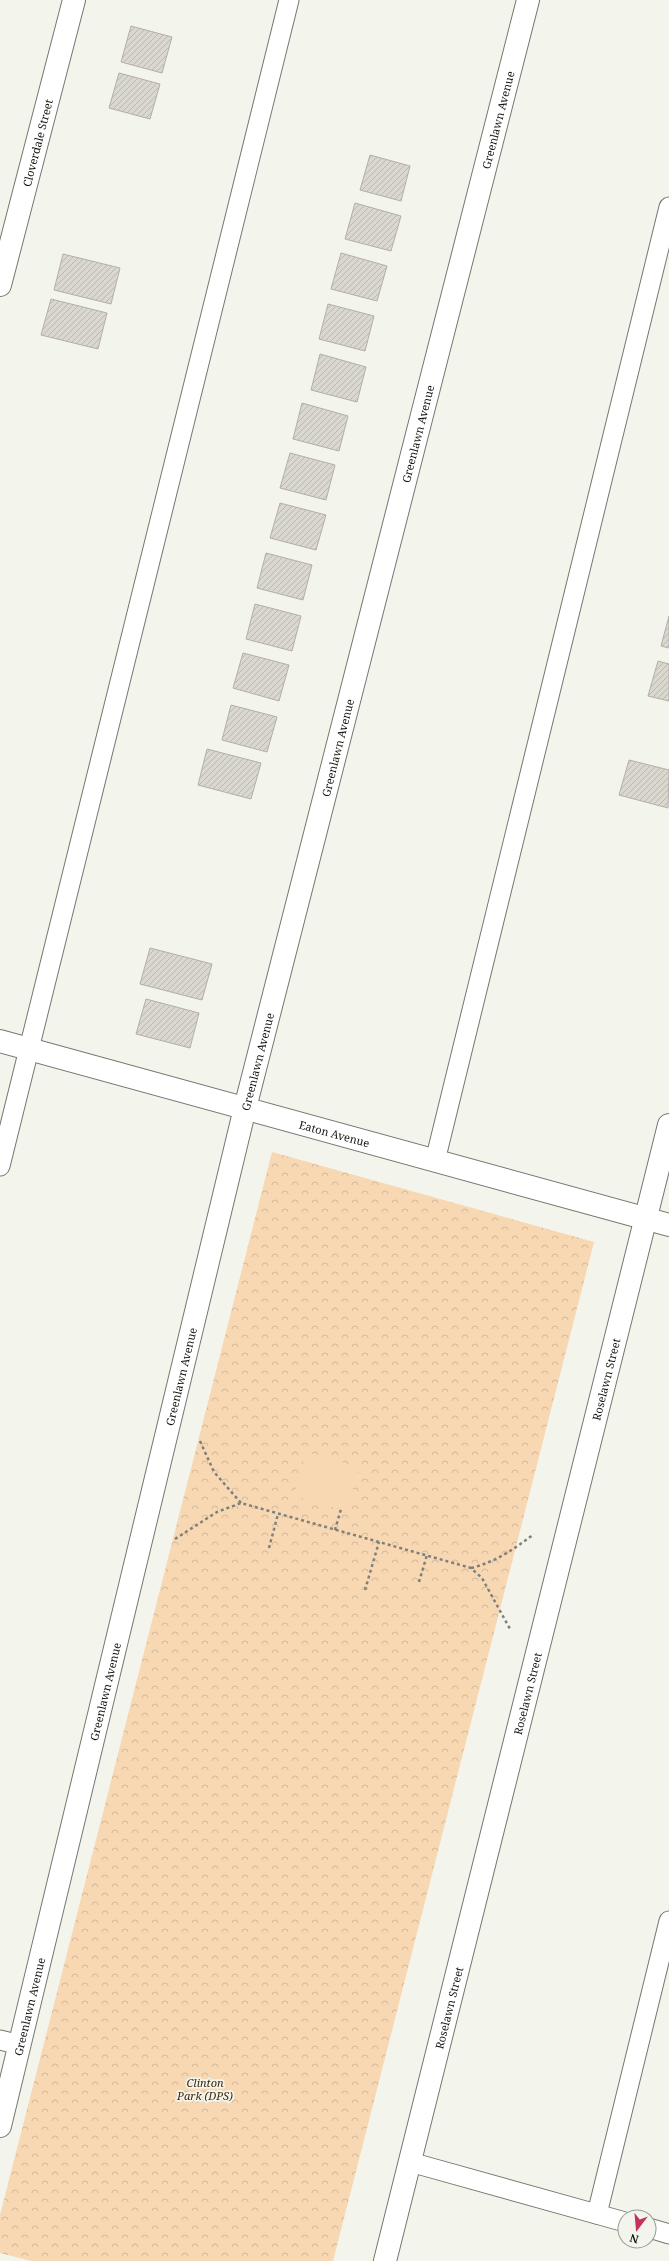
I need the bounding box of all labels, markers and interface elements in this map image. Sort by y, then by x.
street label: Greenlawn Avenue [478,69,517,170]
street label: Cloverdale Street [18,97,56,188]
street label: Greenlawn Avenue [398,383,437,484]
street label: Greenlawn Avenue [317,697,357,798]
street label: Greenlawn Avenue [237,1011,277,1112]
street label: Eaton Avenue [298,1116,372,1150]
street label: Greenlawn Avenue [161,1326,199,1427]
street label: Roselawn Street [588,1336,623,1422]
street label: Greenlawn Avenue [86,1641,124,1742]
street label: Roselawn Street [509,1651,544,1736]
street label: Greenlawn Avenue [10,1956,48,2057]
street label: Roselawn Street [431,1965,466,2050]
park label: Clinton Park (DPS) [176,2075,233,2103]
north arrow [617,2209,657,2249]
text: N [628,2231,640,2247]

